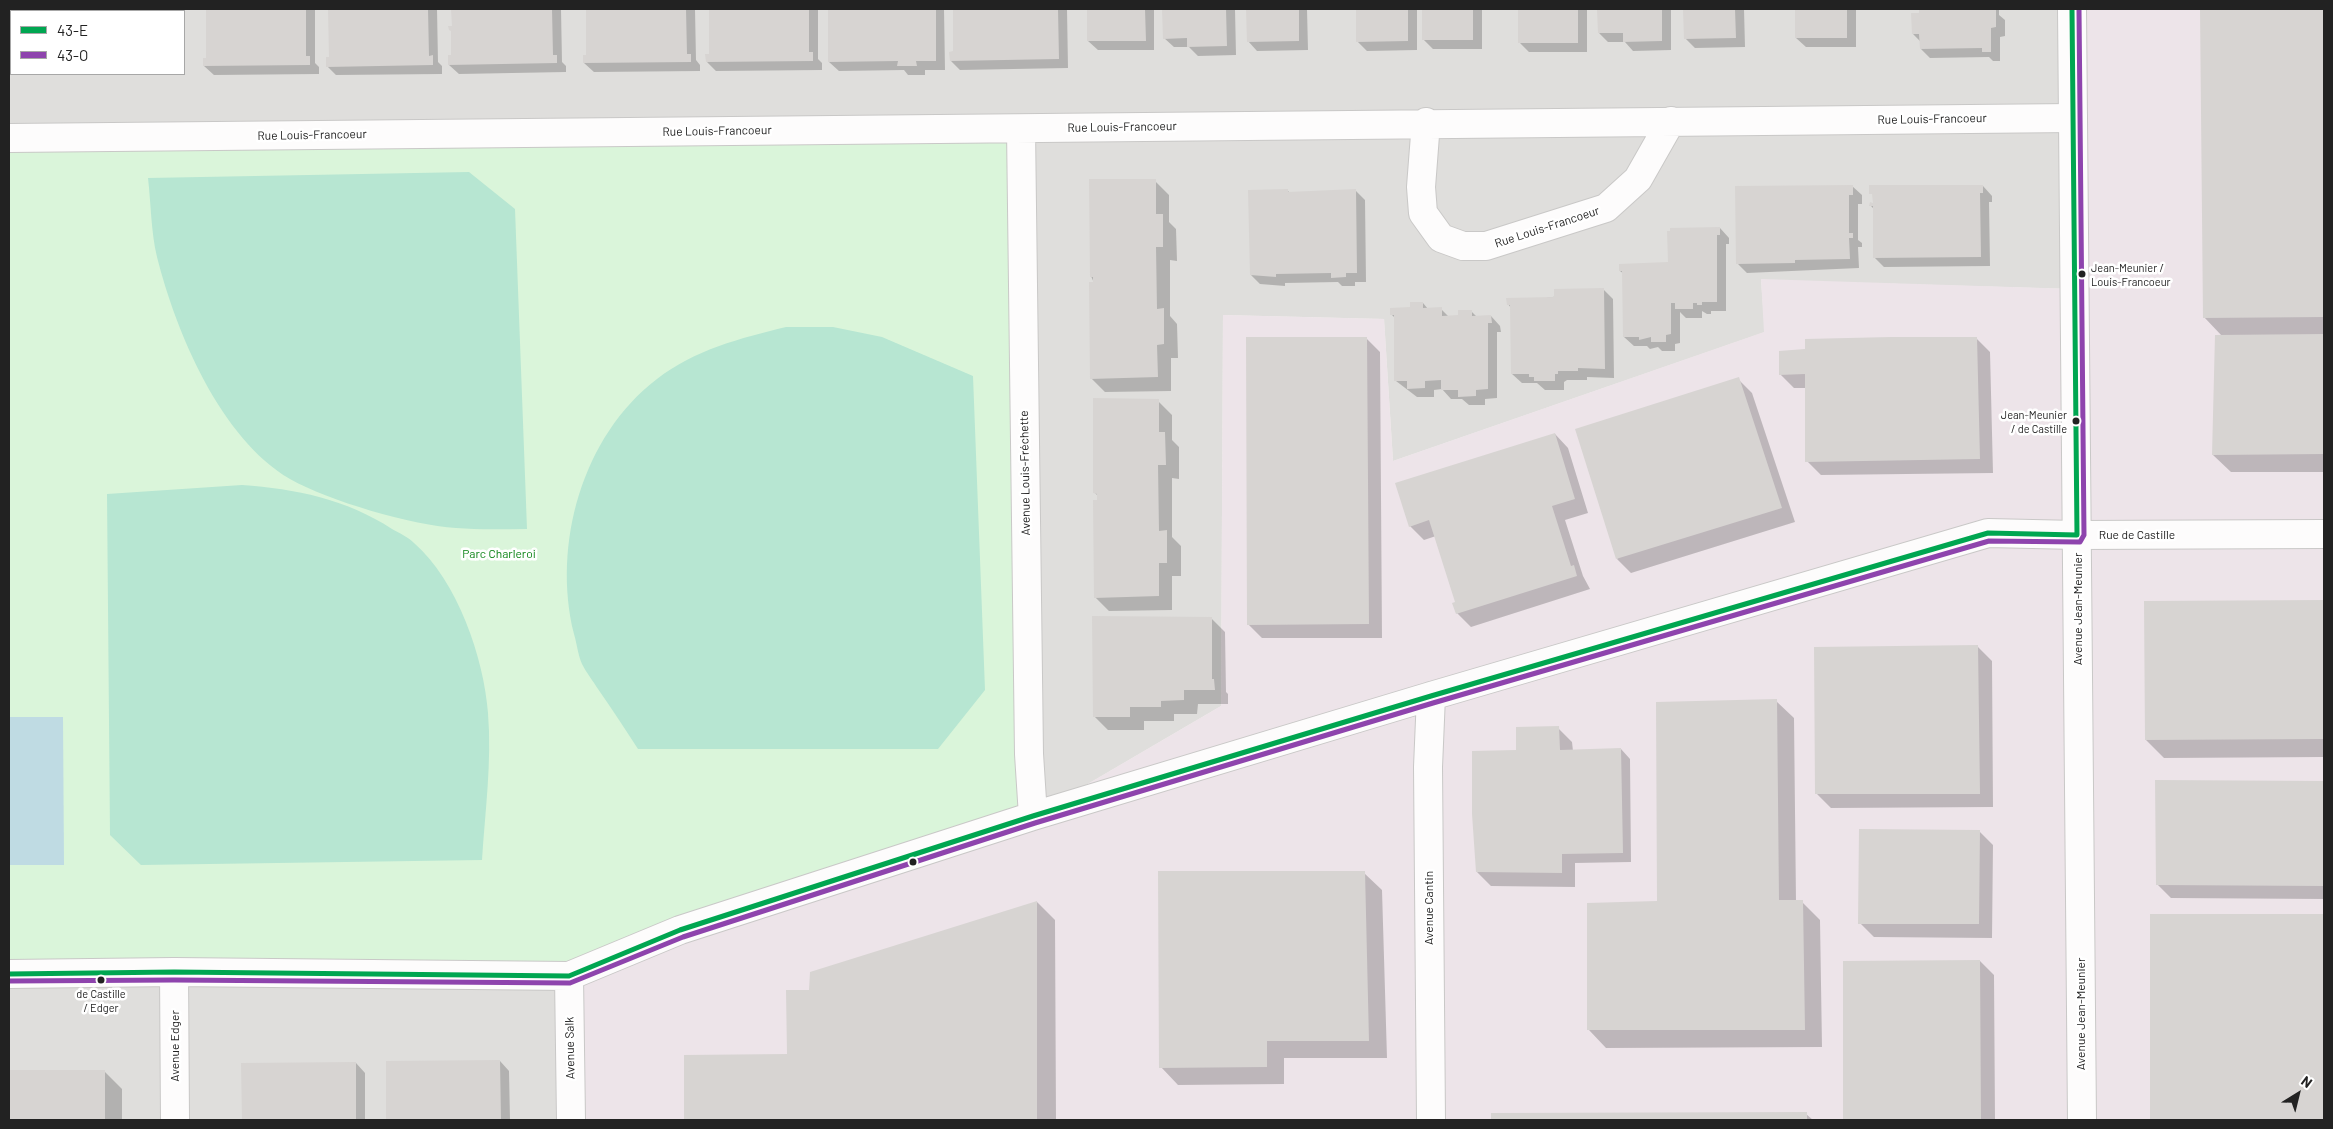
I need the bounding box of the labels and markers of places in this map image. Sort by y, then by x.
place label: Jean-Meunier / Louis-Francoeur [2091,261,2171,287]
marker: Jean-Meunier / Louis-Francoeur [2077,269,2087,279]
place label: Jean-Meunier / de Castille [2001,408,2067,434]
marker: Jean-Meunier / de Castille [2071,416,2081,426]
unlabelled marker [908,857,918,867]
marker: de Castille / Edger [96,975,106,985]
place label: de Castille / Edger [76,987,126,1013]

